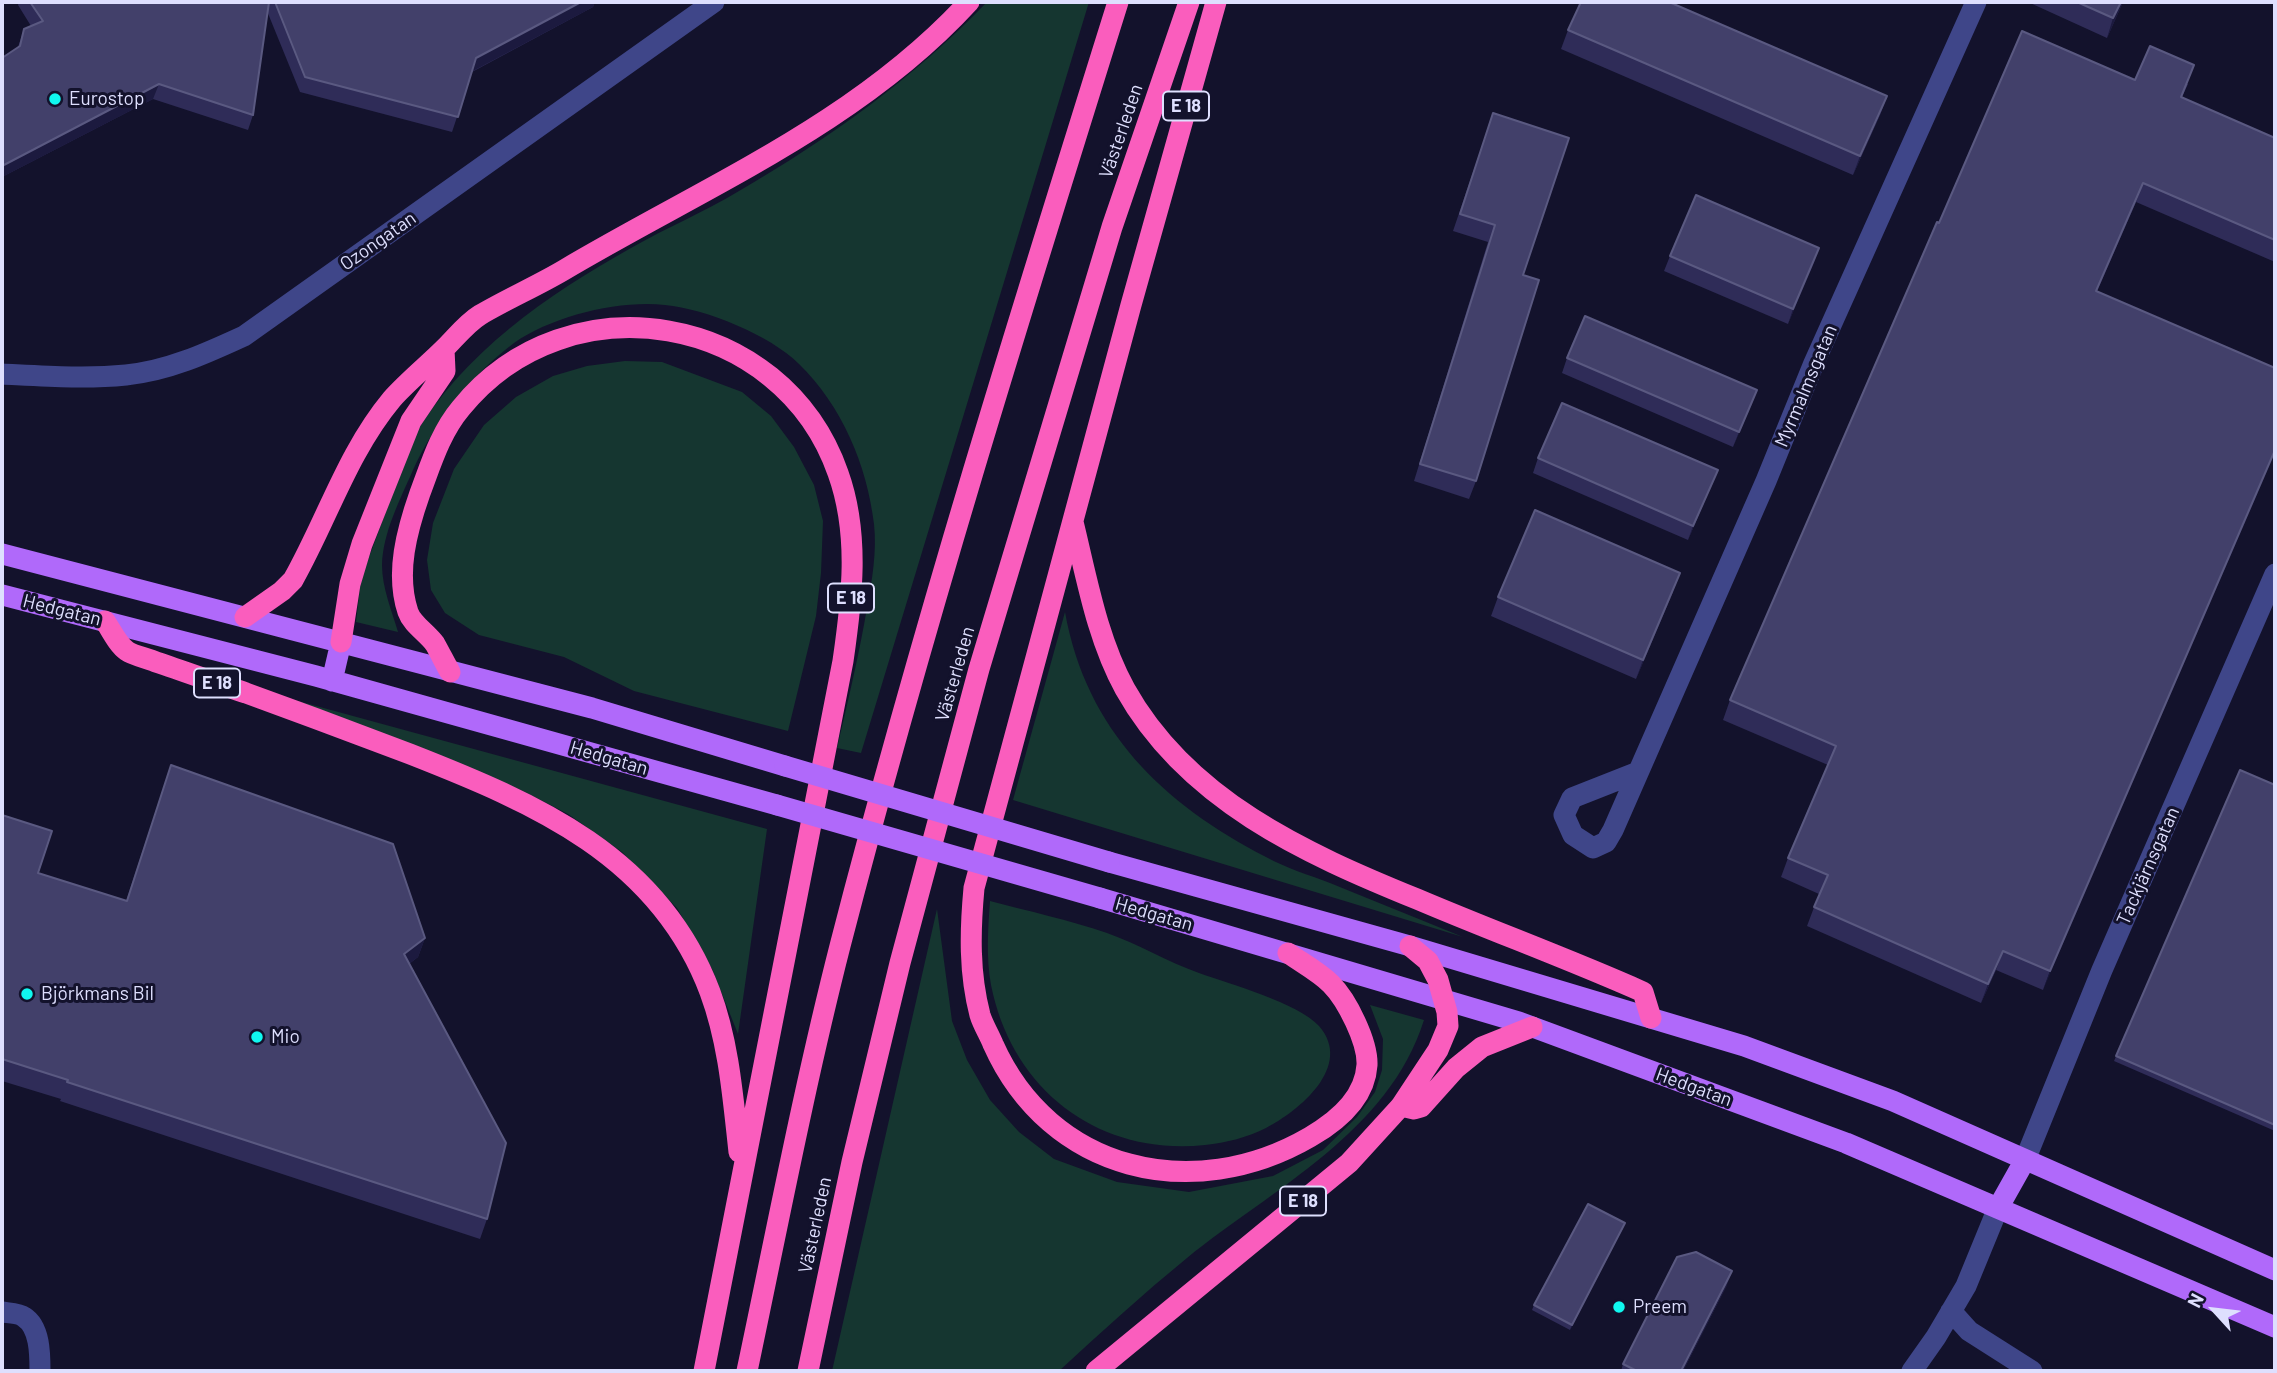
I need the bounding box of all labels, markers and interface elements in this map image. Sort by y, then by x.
street label: Västerleden [1094,81,1148,181]
place label: Eurostop [69,88,144,110]
marker: Eurostop [47,91,63,107]
road number: E 18 [1163,92,1209,120]
street label: Ozongatan [336,207,420,275]
street label: Myrmalmsgatan [1770,321,1842,451]
road number: E 18 [828,584,874,612]
street label: Hedgatan [21,589,103,631]
street label: Västerleden [931,624,979,724]
road number: E 18 [194,668,240,698]
street label: Hedgatan [568,736,650,780]
street label: Tackjärnsgatan [2112,803,2184,929]
street label: Hedgatan [1113,892,1195,936]
place label: Björkmans Bil [41,983,154,1005]
marker: Björkmans Bil [19,986,35,1002]
place label: Mio [271,1026,300,1048]
marker: Mio [249,1029,265,1045]
street label: Hedgatan [1653,1063,1735,1111]
street label: Västerleden [794,1175,836,1275]
road number: E 18 [1280,1186,1326,1216]
north arrow [2179,1275,2249,1345]
text: N [2182,1289,2208,1311]
place label: Preem [1633,1296,1687,1318]
marker: Preem [1611,1299,1627,1315]

